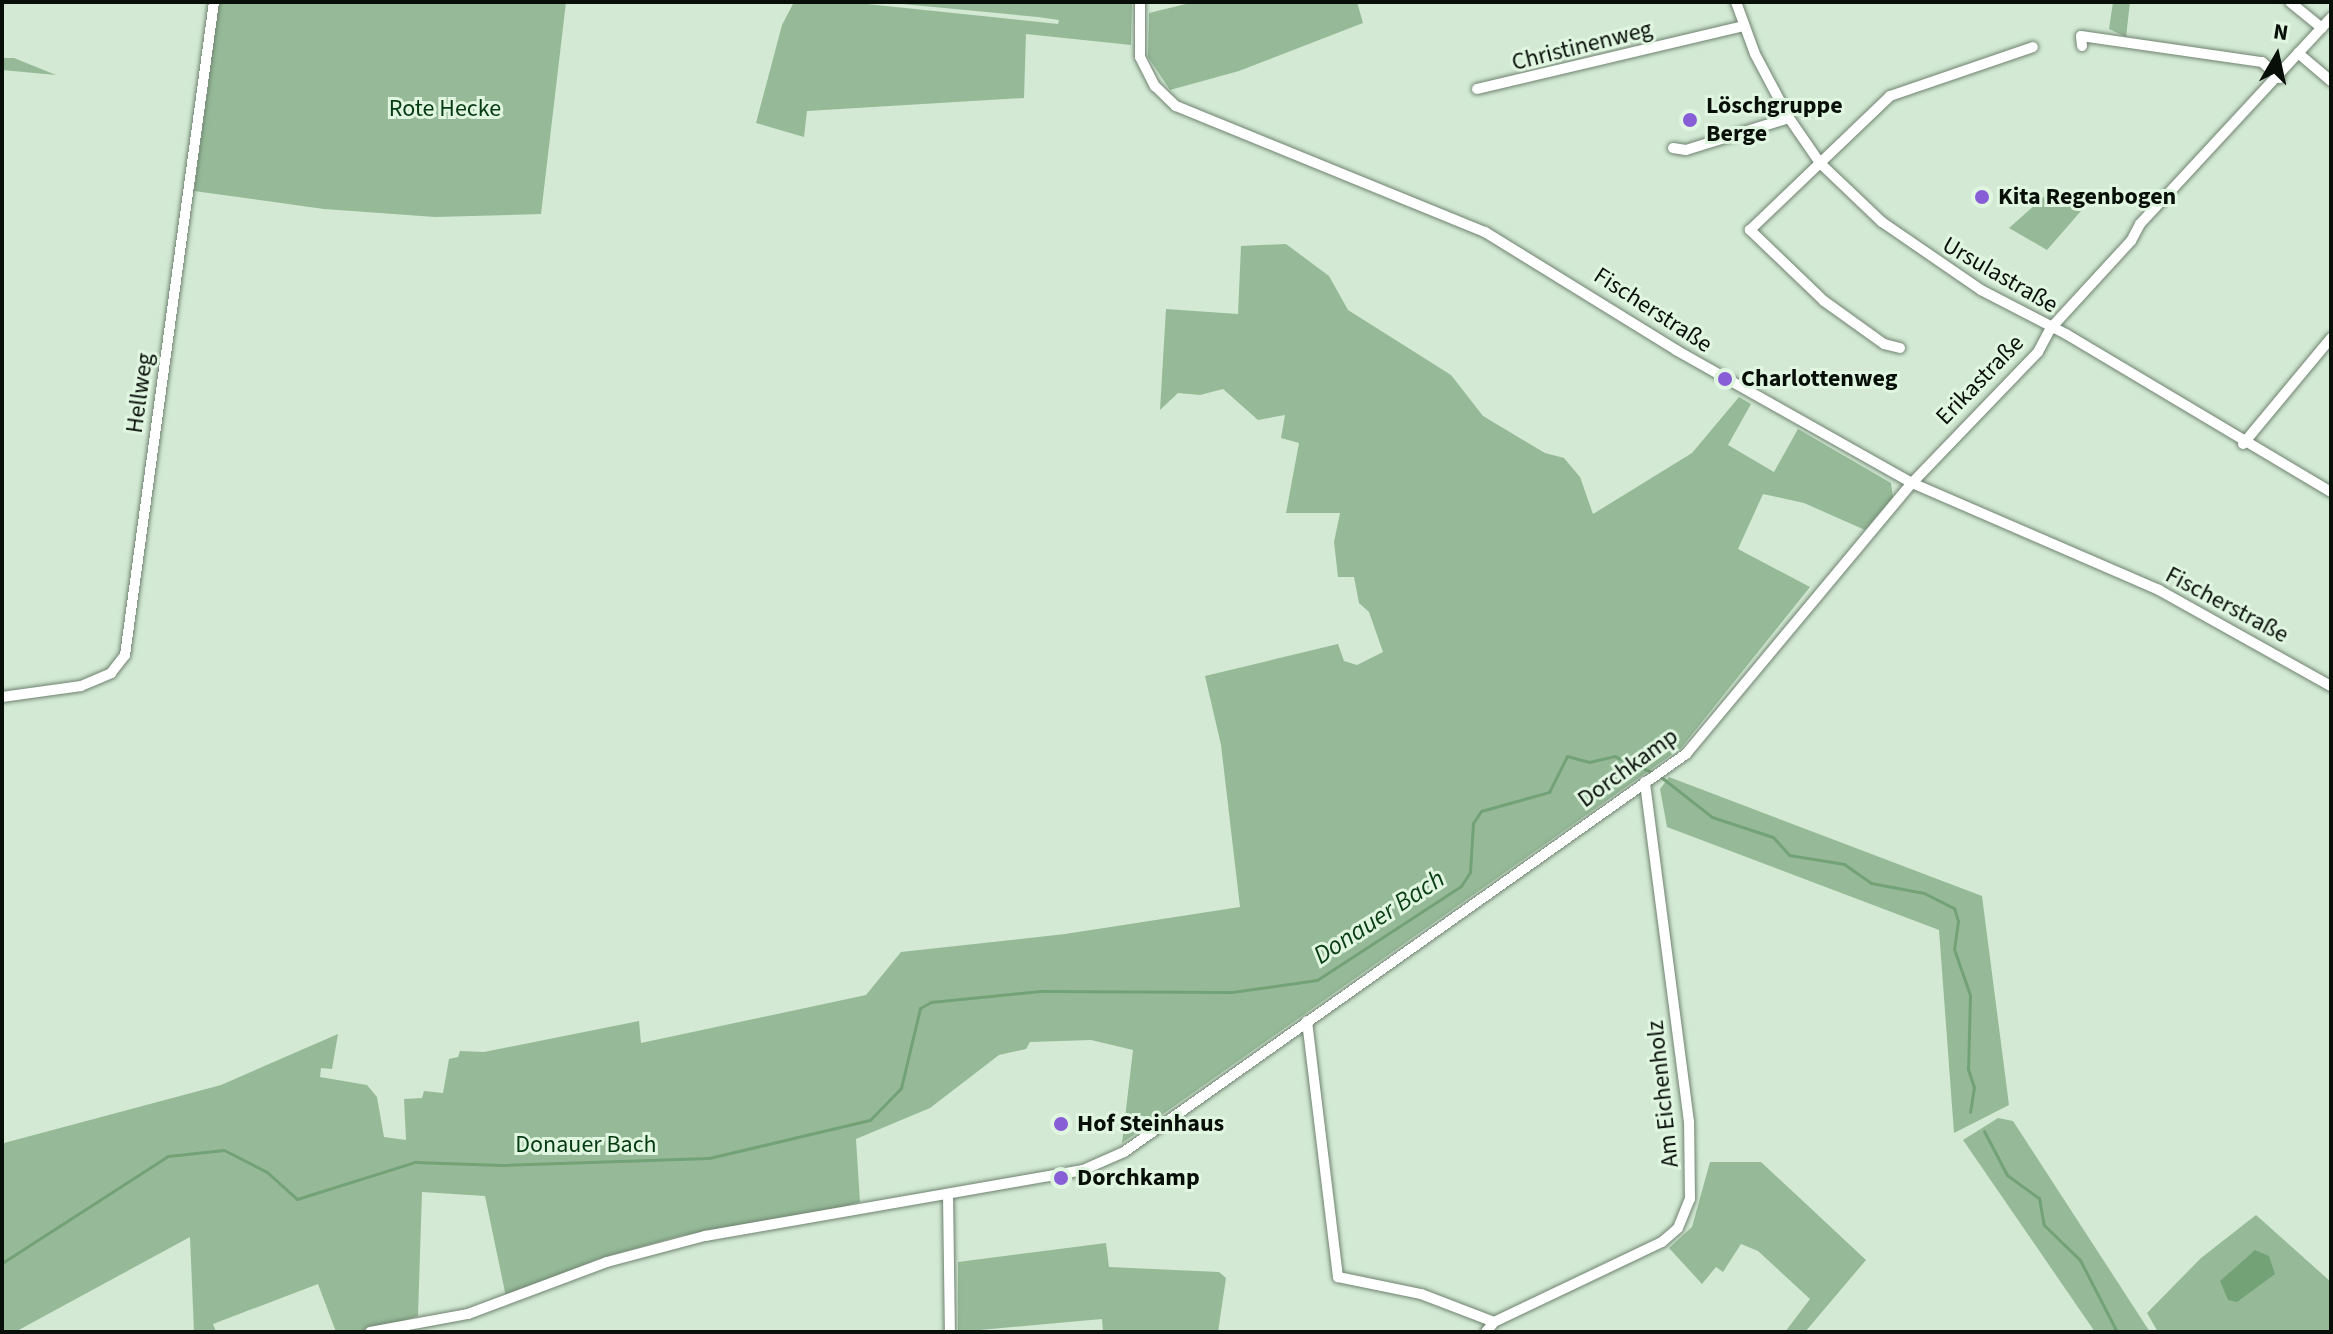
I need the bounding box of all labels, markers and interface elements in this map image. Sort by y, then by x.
street label: Christinenweg [1509,15,1655,77]
text: N [2271,15,2290,49]
north arrow [2237,16,2317,96]
place label: Löschgruppe Berge [1706,92,1843,148]
park label: Rote Hecke [389,95,501,123]
marker: Löschgruppe Berge [1681,111,1699,129]
place label: Kita Regenbogen [1998,183,2176,211]
marker: Kita Regenbogen [1973,188,1991,206]
street label: Ursulastraße [1937,230,2063,320]
street label: Fischerstraße [1588,261,1718,359]
street label: Erikastraße [1930,329,2030,431]
street label: Hellweg [120,351,160,435]
place label: Charlottenweg [1741,365,1897,393]
marker: Charlottenweg [1716,370,1734,388]
street label: Fischerstraße [2161,561,2293,649]
street label: Dorchkamp [1572,722,1684,814]
water label: Donauer Bach [1308,863,1450,971]
street label: Am Eichenholz [1641,1019,1685,1169]
place label: Hof Steinhaus [1077,1110,1224,1138]
marker: Hof Steinhaus [1052,1115,1070,1133]
park label: Donauer Bach [515,1131,657,1159]
place label: Dorchkamp [1077,1164,1200,1192]
marker: Dorchkamp [1052,1169,1070,1187]

